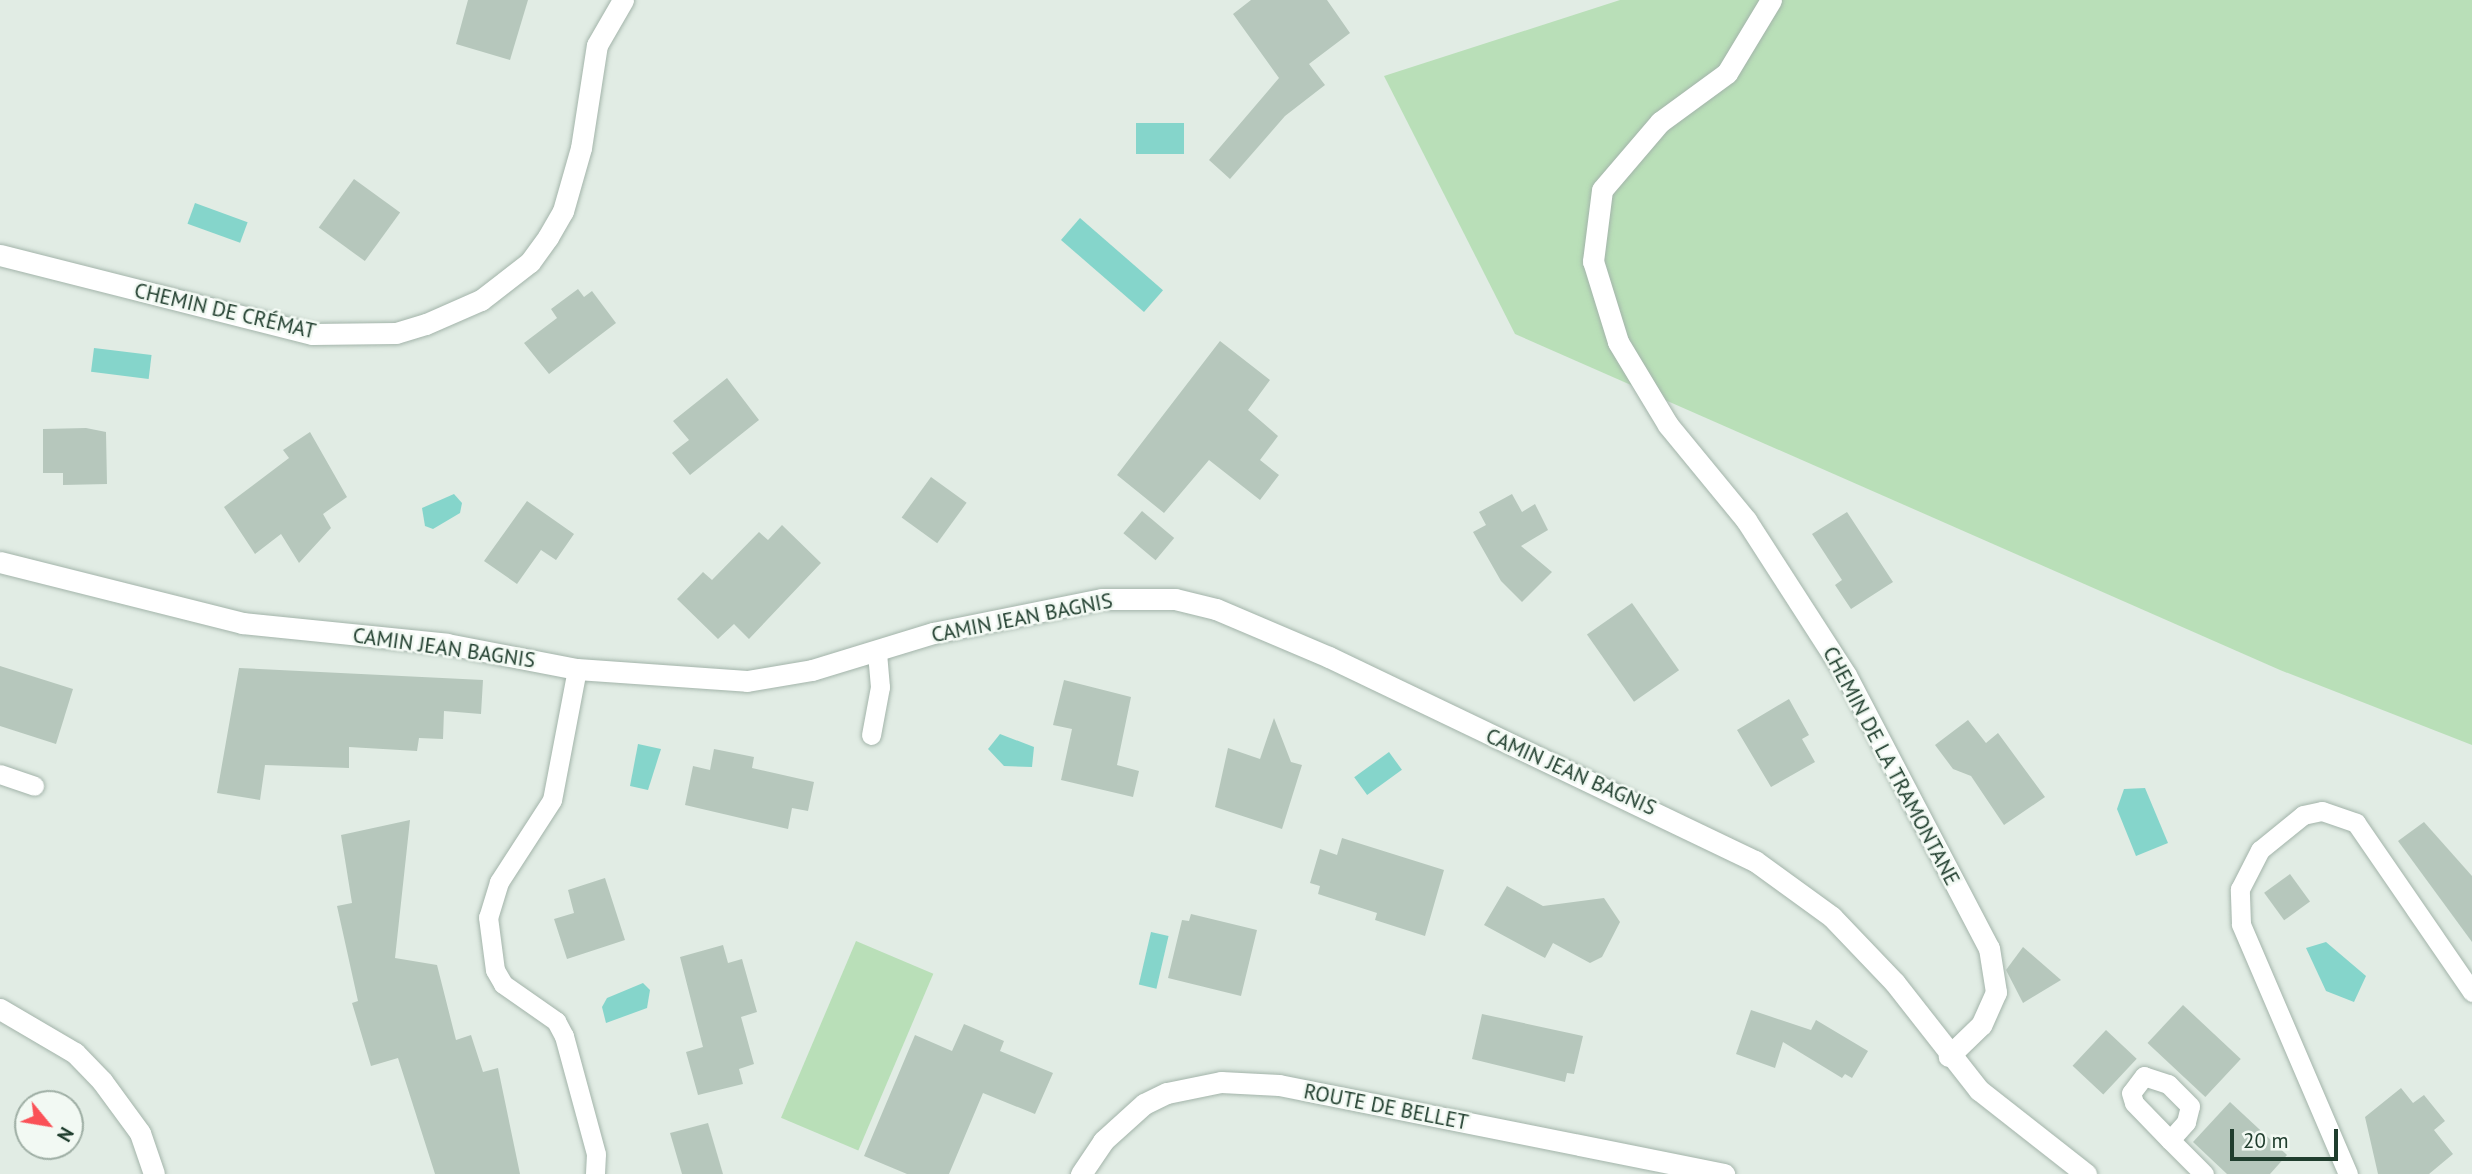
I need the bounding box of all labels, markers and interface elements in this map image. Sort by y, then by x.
street label: CHEMIN DE CRÉMAT [132,278,318,344]
street label: CAMIN JEAN BAGNIS [929,588,1115,648]
street label: CAMIN JEAN BAGNIS [351,623,537,673]
street label: CHEMIN DE LA TRAMONTANE [1817,642,1965,890]
street label: CAMIN JEAN BAGNIS [1482,723,1660,821]
street label: ROUTE DE BELLET [1302,1079,1470,1135]
north arrow [14,1090,84,1160]
scale bar [2234,1114,2342,1158]
text: N [52,1123,79,1146]
text: 20 m [2243,1127,2289,1154]

